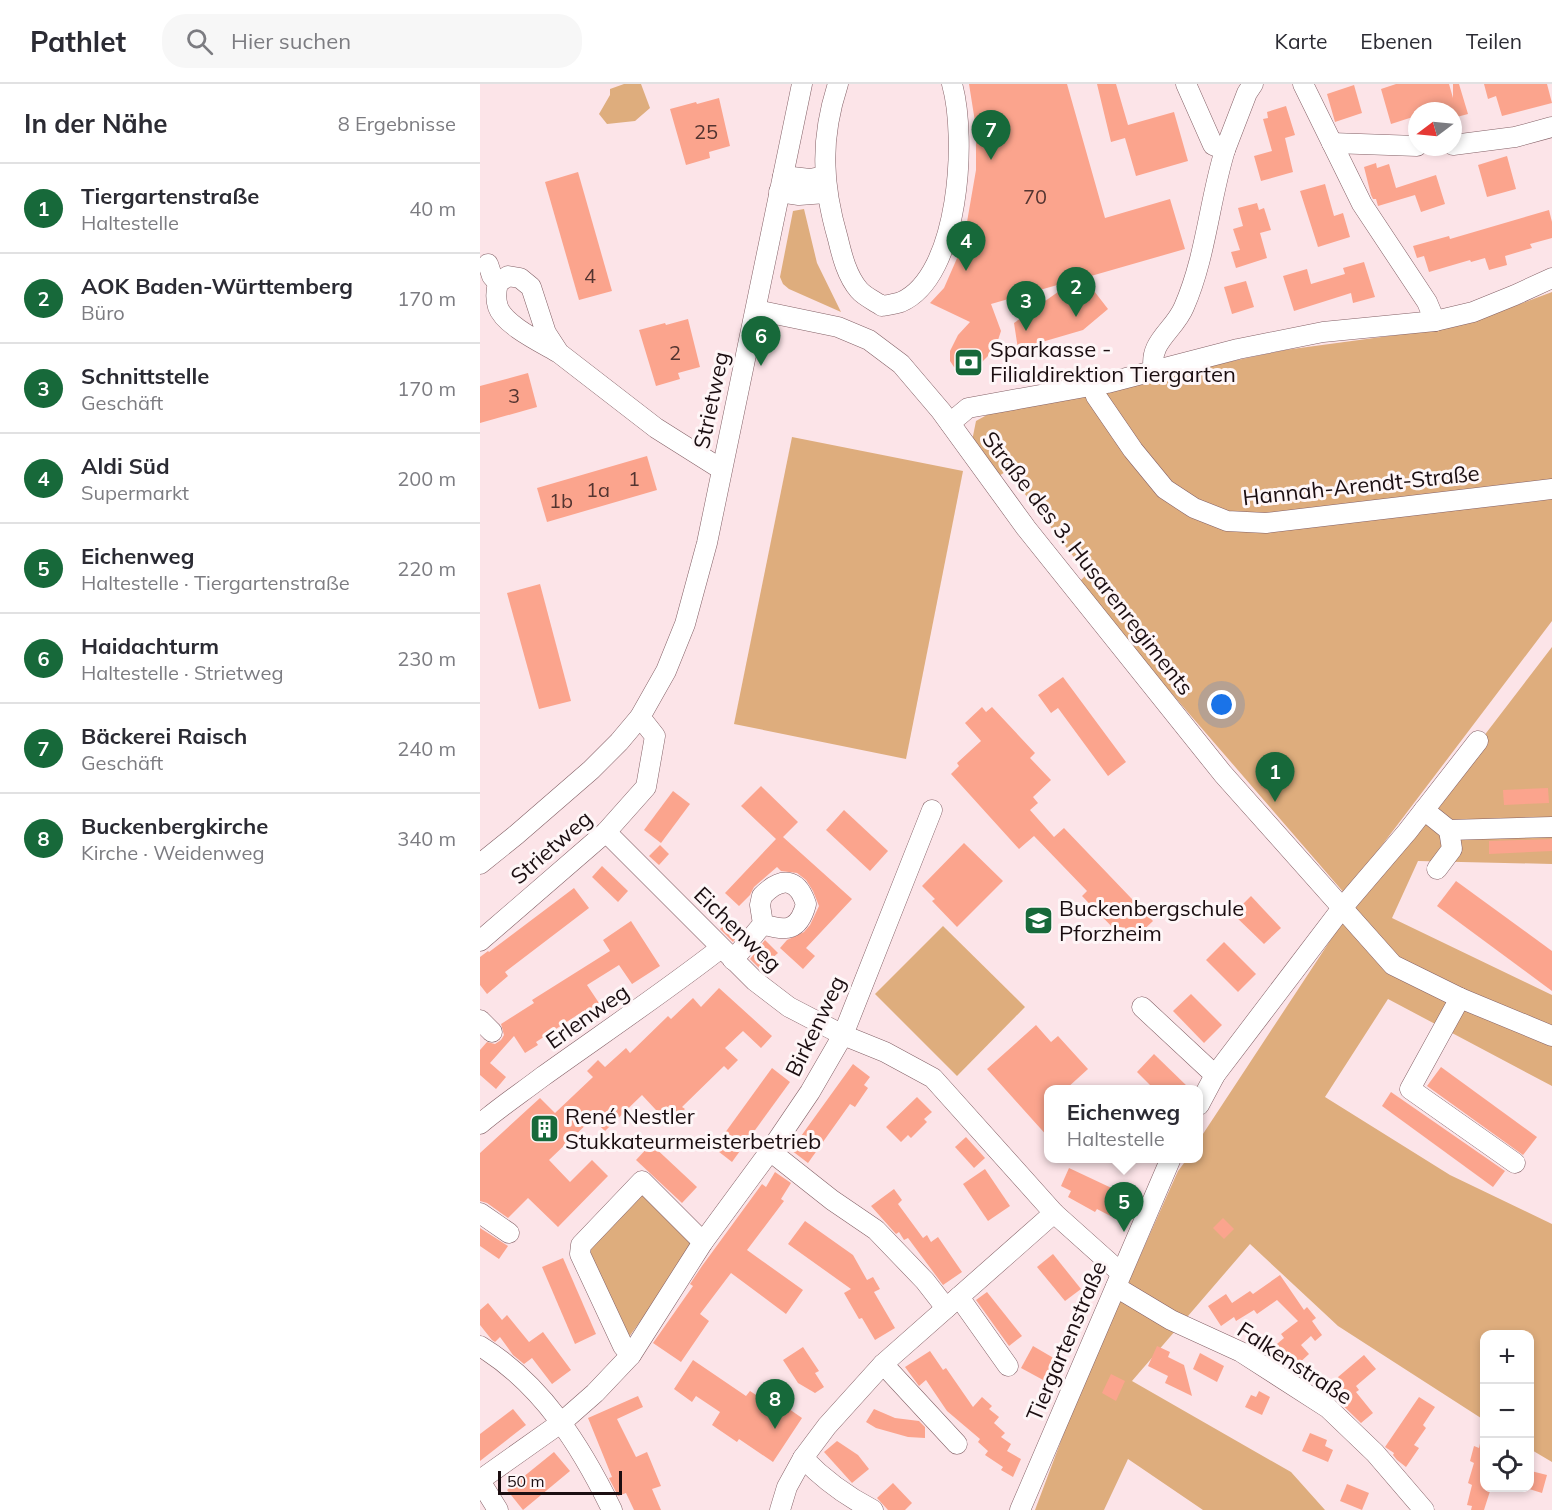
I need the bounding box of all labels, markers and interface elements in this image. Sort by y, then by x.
search box [162,14,582,68]
text: Pathlet [30,24,126,59]
icon: search [183,25,216,58]
text: Hier suchen [231,27,351,55]
text: Karte [1275,28,1327,54]
text: Ebenen [1360,28,1433,54]
text: Teilen [1466,28,1522,54]
north arrow [1408,102,1462,156]
text: In der Nähe [24,107,168,140]
pin: 7 [972,110,1010,160]
text: 8 Ergebnisse [338,111,456,136]
house number: 25 [694,119,718,144]
text: Tiergartenstraße [81,182,259,210]
house number: 70 [1023,184,1047,209]
text: 1 [38,196,50,221]
text: 40 m [409,196,456,221]
text: Haltestelle [81,210,179,235]
pin: 4 [946,222,986,271]
house number: 4 [584,263,596,288]
pin: 2 [1056,268,1096,317]
text: AOK Baden-Württemberg [81,272,353,300]
pin: 3 [1006,282,1046,331]
text: 2 [38,286,50,311]
text: 170 m [397,286,456,311]
text: Büro [81,300,125,325]
pin: 6 [742,316,780,366]
place label: Sparkasse - Filialdirektion Tiergarten [990,335,1236,388]
house number: 2 [669,340,681,365]
bank icon: Sparkasse - Filialdirektion Tiergarten [953,346,985,378]
street label: Strietweg [687,349,735,451]
text: Schnittstelle [81,362,209,390]
text: 3 [38,376,50,401]
text: 170 m [397,376,456,401]
house number: 3 [508,383,520,408]
text: Geschäft [81,390,163,415]
street label: Straße des 3. Husarenregiments [976,425,1200,701]
text: Aldi Süd [81,452,170,480]
street label: Hannah-Arendt-Straße [1241,459,1481,511]
text: 4 [38,466,50,491]
text: 200 m [397,466,456,491]
house number: 1 [628,466,640,491]
house number: 1a [586,477,610,502]
text: Supermarkt [81,480,189,505]
house number: 1b [549,488,573,513]
text: Eichenweg [81,542,194,570]
text: 5 [38,556,50,581]
text: 220 m [397,556,456,581]
text: Haltestelle · Tiergartenstraße [81,570,350,595]
text: Haidachturm [81,632,219,660]
text: 6 [38,646,50,671]
text: 230 m [397,646,456,671]
text: Haltestelle · Strietweg [81,660,284,685]
your location [1207,690,1236,719]
text: Bäckerei Raisch [81,722,247,750]
text: 7 [38,736,50,761]
text: 240 m [397,736,456,761]
text: Geschäft [81,750,163,775]
pin: 1 [1256,752,1294,802]
street label: Strietweg [505,804,597,890]
text: Buckenbergkirche [81,812,268,840]
text: 8 [38,826,50,851]
text: 340 m [397,826,456,851]
text: Kirche · Weidenweg [81,840,265,865]
street label: Eichenweg [688,880,788,978]
place label: Buckenbergschule Pforzheim [1059,894,1244,947]
school or university icon: Buckenbergschule Pforzheim [1022,905,1054,937]
street label: Birkenweg [779,971,851,1081]
street label: Erlenweg [540,977,634,1055]
popup [1044,1085,1203,1163]
text: Eichenweg [1067,1098,1180,1126]
place label: René Nestler Stukkateurmeisterbetrieb [565,1102,821,1155]
building icon: René Nestler Stukkateurmeisterbetrieb [528,1113,560,1145]
text: Haltestelle [1067,1126,1165,1151]
pin: 5 [1104,1182,1144,1232]
street label: Tiergartenstraße [1020,1257,1112,1425]
street label: Falkenstraße [1232,1315,1358,1411]
map controls [1480,1330,1534,1492]
button: + [1480,1330,1534,1384]
pin: 8 [756,1380,794,1429]
button: − [1480,1384,1534,1438]
button: locate [1480,1438,1534,1492]
scale bar [498,1468,622,1496]
text: 50 m [507,1471,544,1491]

